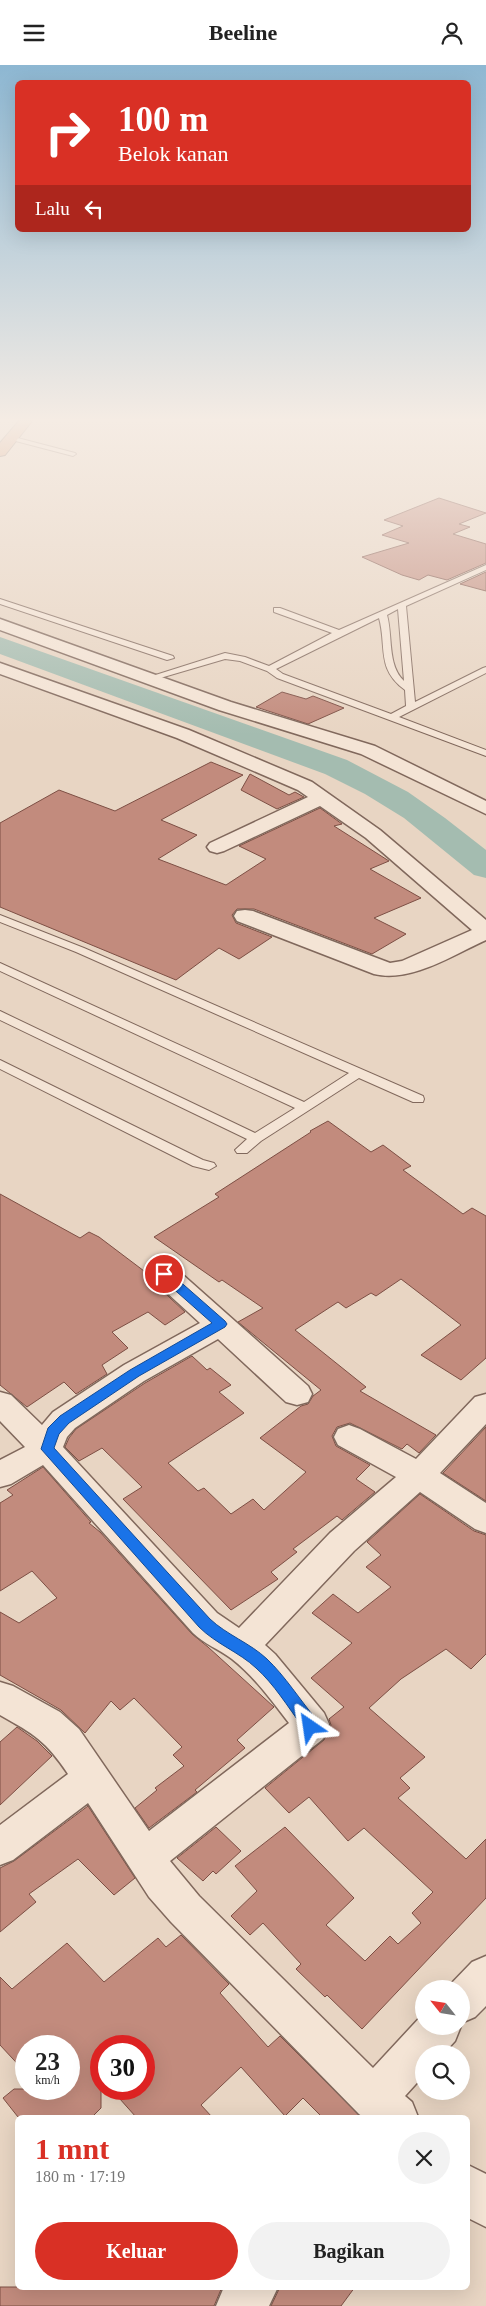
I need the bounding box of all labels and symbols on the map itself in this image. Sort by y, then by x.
pin [143,1253,185,1295]
position arrow [283,1700,335,1752]
north arrow [415,1980,470,2035]
speed limit sign: 30 [90,2035,155,2100]

